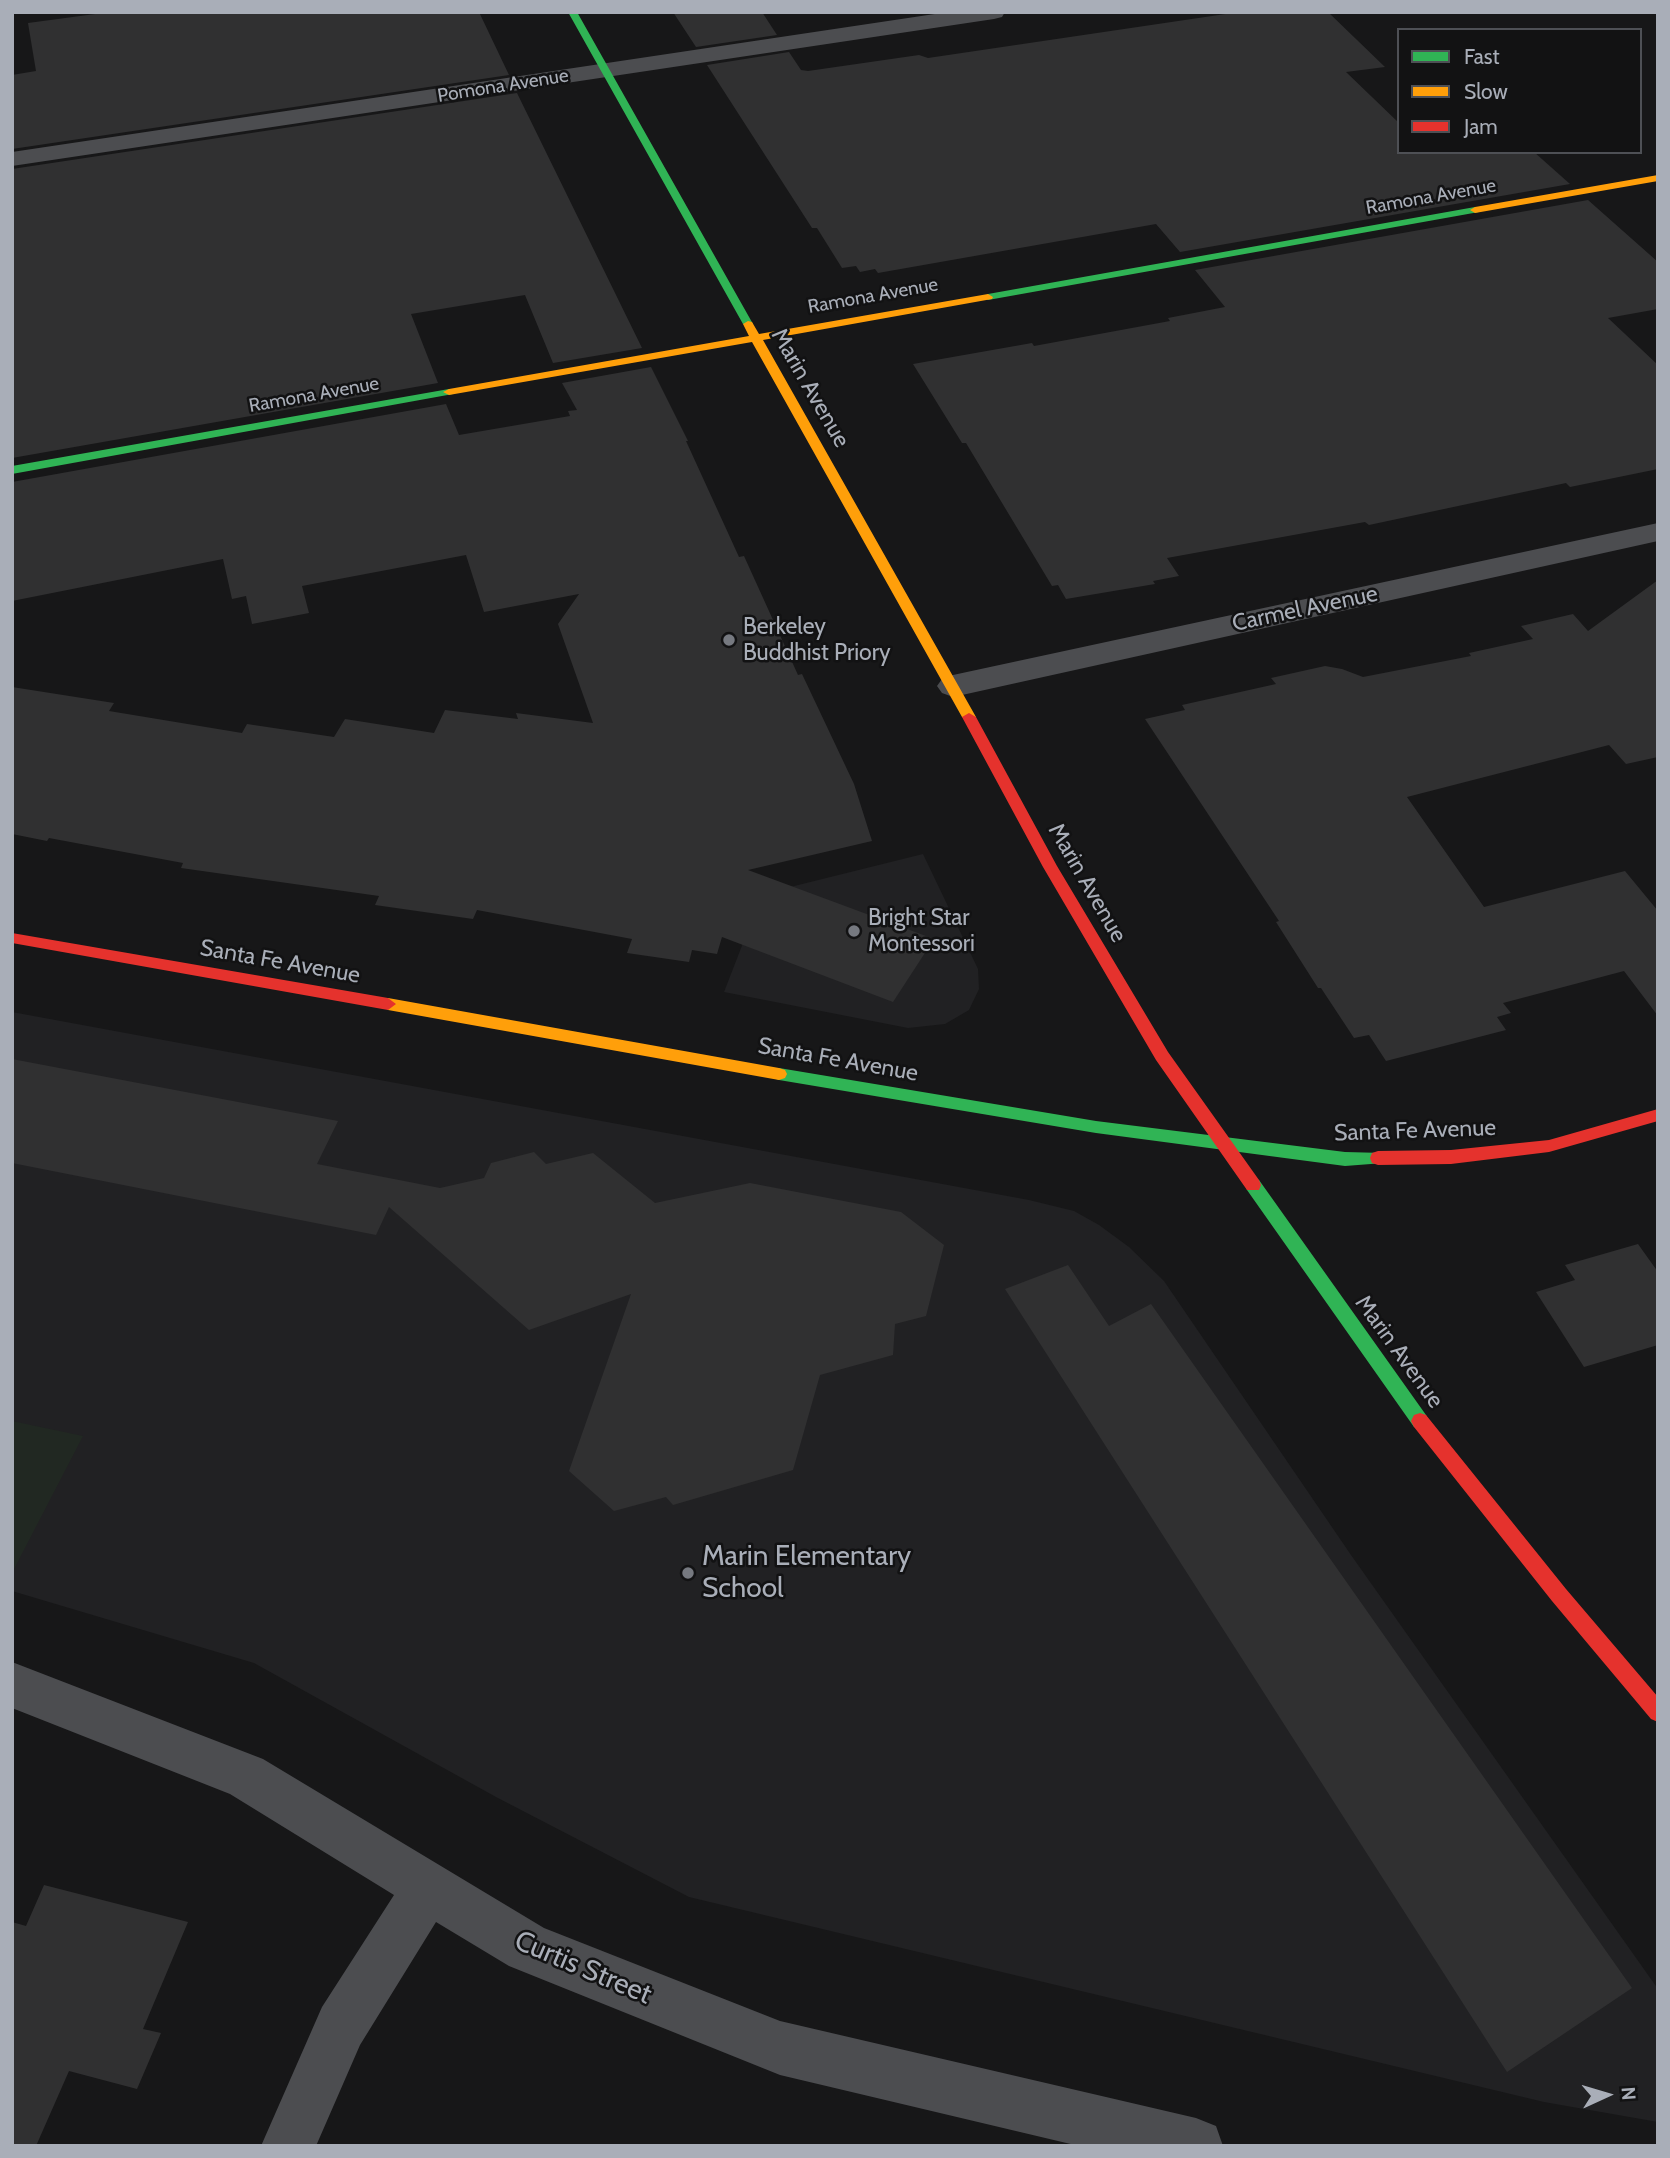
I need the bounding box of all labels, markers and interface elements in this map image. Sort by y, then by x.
legend [1397,28,1642,154]
text: Fast [1464,44,1500,69]
street label: Pomona Avenue [436,64,570,108]
text: Slow [1464,79,1508,104]
text: Jam [1464,114,1498,139]
street label: Ramona Avenue [1364,174,1498,220]
street label: Ramona Avenue [806,273,940,319]
street label: Marin Avenue [765,324,855,452]
street label: Ramona Avenue [247,372,381,418]
street label: Carmel Avenue [1230,580,1380,638]
place label: Berkeley Buddhist Priory [743,613,891,667]
marker: Berkeley Buddhist Priory [721,632,737,648]
street label: Marin Avenue [1042,819,1132,947]
place label: Bright Star Montessori [868,904,975,958]
marker: Bright Star Montessori [846,923,862,939]
street label: Santa Fe Avenue [198,934,362,990]
street label: Santa Fe Avenue [756,1032,920,1088]
street label: Santa Fe Avenue [1334,1114,1496,1148]
street label: Marin Avenue [1349,1290,1449,1414]
place label: Marin Elementary School [702,1540,911,1606]
marker: Marin Elementary School [680,1565,696,1581]
street label: Curtis Street [509,1924,657,2012]
north arrow [1572,2060,1642,2130]
text: N [1617,2086,1640,2101]

